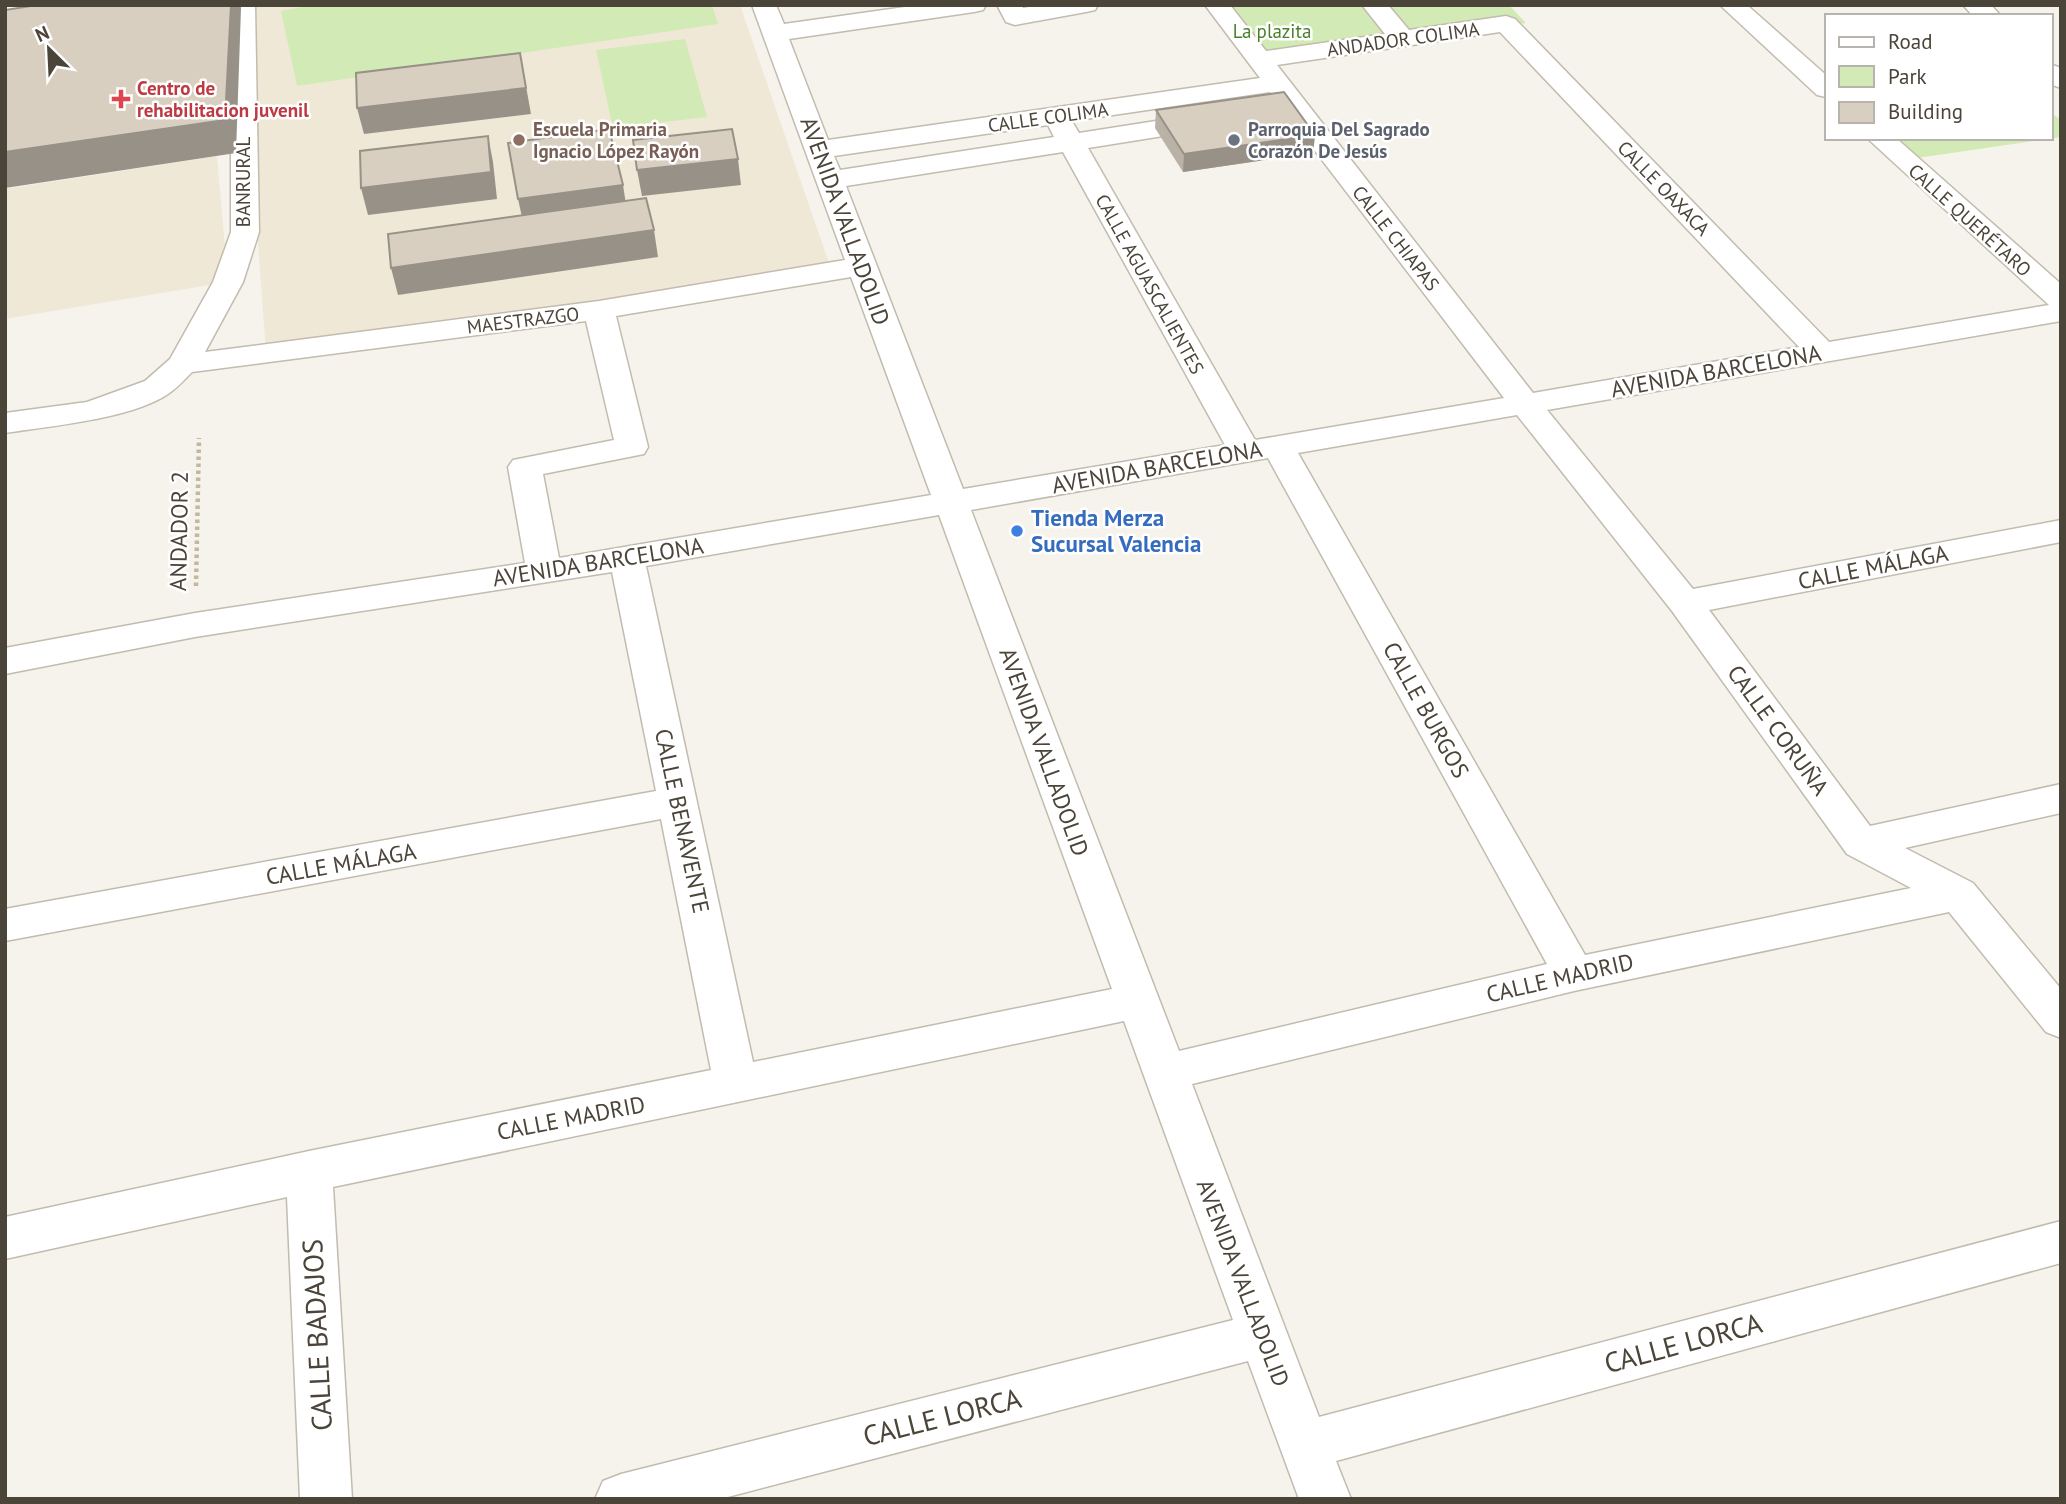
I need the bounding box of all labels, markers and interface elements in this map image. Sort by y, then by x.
north arrow [14,14,84,84]
legend [1825,14,2052,140]
street label: ANDADOR COLIMA [1325,16,1481,62]
park label: La plazita [1233,19,1311,43]
text: N [32,20,53,47]
text: Road [1888,28,1932,55]
text: Park [1888,63,1927,90]
place label: Centro de rehabilitacion juvenil [137,76,309,122]
marker: Centro de rehabilitacion juvenil [111,89,131,109]
street label: CALLE COLIMA [986,97,1110,137]
text: Building [1888,98,1963,125]
street label: AVENIDA VALLADOLID [794,113,897,329]
place label: Escuela Primaria Ignacio López Rayón [533,117,699,163]
place label: Parroquia Del Sagrado Corazón De Jesús [1248,117,1430,163]
marker: Escuela Primaria Ignacio López Rayón [511,132,527,148]
marker: Parroquia Del Sagrado Corazón De Jesús [1226,132,1242,148]
street label: CALLE OAXACA [1613,136,1715,240]
street label: BANRURAL [231,137,255,227]
street label: CALLE QUERÉTARO [1904,158,2036,282]
street label: CALLE CHIAPAS [1347,180,1445,296]
street label: CALLE AGUASCALIENTES [1090,190,1210,378]
street label: MAESTRAZGO [465,301,581,339]
street label: AVENIDA BARCELONA [1608,338,1824,403]
street label: AVENIDA BARCELONA [1049,434,1265,499]
street label: ANDADOR 2 [163,471,194,591]
place label: Tienda Merza Sucursal Valencia [1031,503,1201,558]
marker: Tienda Merza Sucursal Valencia [1009,523,1025,539]
street label: AVENIDA BARCELONA [490,530,706,593]
street label: CALLE MÁLAGA [1795,538,1951,595]
street label: CALLE BURGOS [1377,637,1476,783]
street label: AVENIDA VALLADOLID [993,644,1096,860]
street label: CALLE CORUÑA [1721,659,1836,801]
street label: CALLE BENAVENTE [649,726,716,916]
street label: CALLE MÁLAGA [263,836,419,891]
street label: CALLE MADRID [1483,946,1636,1009]
street label: CALLE MADRID [494,1089,647,1146]
street label: AVENIDA VALLADOLID [1191,1175,1296,1391]
street label: CALLE BADAJOS [293,1238,340,1432]
street label: CALLE LORCA [1600,1304,1766,1381]
street label: CALLE LORCA [859,1379,1025,1454]

